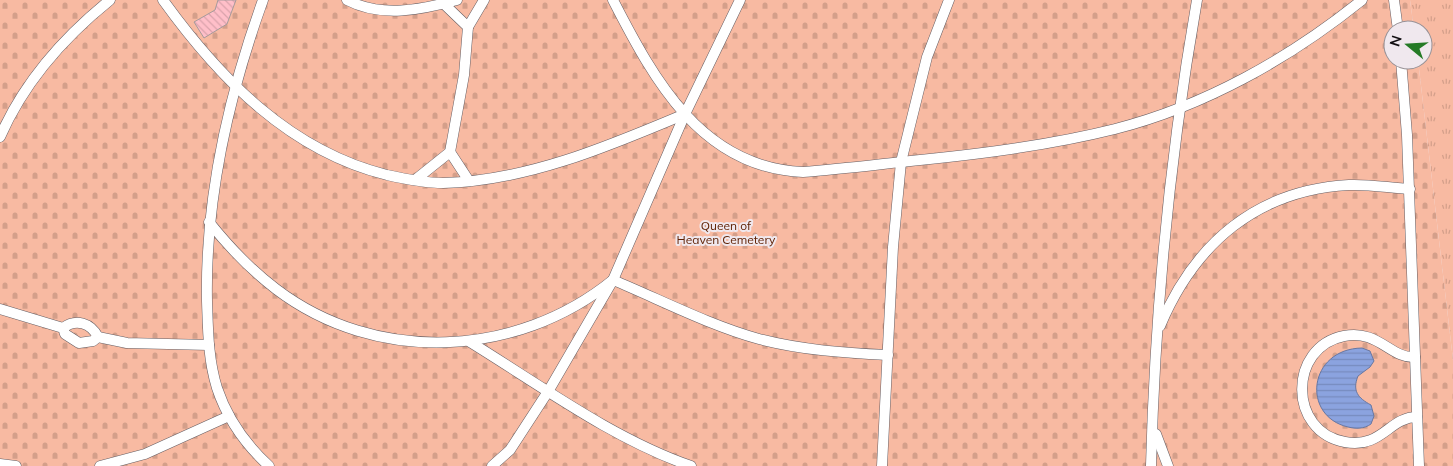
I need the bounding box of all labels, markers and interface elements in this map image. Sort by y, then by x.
north arrow [1383,20,1433,70]
text: N [1385,33,1406,49]
park label: Queen of Heaven Cemetery [677,218,776,247]

